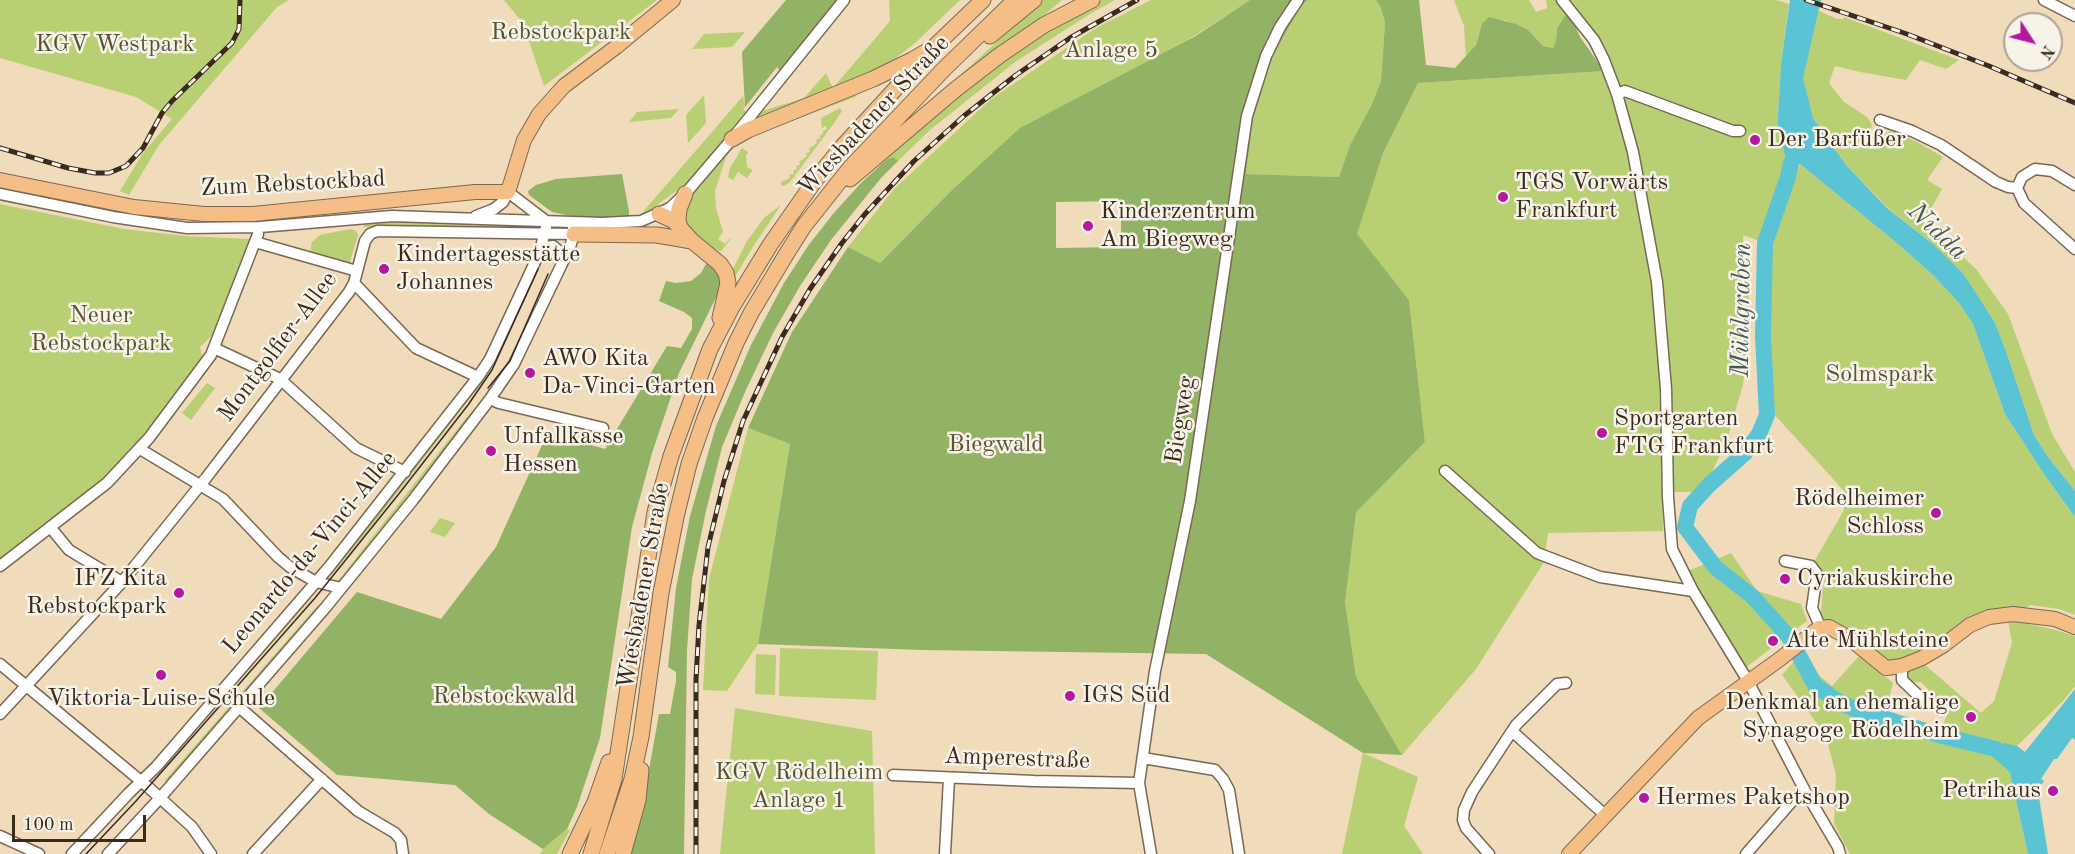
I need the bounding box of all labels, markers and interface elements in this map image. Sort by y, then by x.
north arrow [2003,12,2063,72]
park label: Rebstockpark [491,19,631,47]
street label: Wiesbadener Straße [792,30,956,202]
park label: KGV Westpark [35,31,195,59]
park label: Anlage 5 [1064,37,1158,65]
text: N [2036,42,2056,61]
place label: Der Barfüßer [1767,126,1906,154]
marker: Der Barfüßer [1748,133,1762,147]
street label: Zum Rebstockbad [200,165,386,203]
place label: TGS Vorwärts Frankfurt [1515,169,1668,225]
marker: TGS Vorwärts Frankfurt [1496,190,1510,204]
water label: Nidda [1901,196,1973,268]
place label: Kinderzentrum Am Biegweg [1100,198,1256,254]
marker: Kinderzentrum Am Biegweg [1081,219,1095,233]
place label: Kindertagesstätte Johannes [396,241,580,297]
water label: Mühlgraben [1725,242,1759,378]
marker: Kindertagesstätte Johannes [377,262,391,276]
street label: Montgolfier-Allee [212,266,344,428]
park label: Neuer Rebstockpark [31,302,171,358]
place label: AWO Kita Da-Vinci-Garten [542,345,716,401]
park label: Solmspark [1825,361,1935,389]
marker: AWO Kita Da-Vinci-Garten [523,366,537,380]
street label: Biegweg [1160,374,1202,466]
place label: Sportgarten FTG Frankfurt [1614,405,1774,461]
place label: Unfallkasse Hessen [503,423,624,479]
marker: Sportgarten FTG Frankfurt [1595,426,1609,440]
park label: Biegwald [948,431,1044,459]
marker: Unfallkasse Hessen [484,444,498,458]
street label: Leonardo-da-Vinci-Allee [217,446,403,660]
street label: Wiesbadener Straße [612,480,676,692]
place label: Rödelheimer Schloss [1794,485,1924,541]
marker: Rödelheimer Schloss [1929,506,1943,520]
place label: IFZ Kita Rebstockpark [26,565,167,621]
place label: Cyriakuskirche [1797,565,1953,593]
marker: Cyriakuskirche [1778,572,1792,586]
marker: IFZ Kita Rebstockpark [172,586,186,600]
place label: Alte Mühlsteine [1785,627,1949,655]
marker: Alte Mühlsteine [1766,634,1780,648]
marker: Viktoria-Luise-Schule [154,668,168,682]
place label: IGS Süd [1082,682,1171,710]
park label: Rebstockwald [433,683,575,711]
place label: Viktoria-Luise-Schule [47,685,275,713]
marker: IGS Süd [1063,689,1077,703]
place label: Denkmal an ehemalige Synagoge Rödelheim [1725,689,1959,745]
marker: Denkmal an ehemalige Synagoge Rödelheim [1964,710,1978,724]
street label: Amperestraße [944,742,1090,776]
park label: KGV Rödelheim Anlage 1 [715,759,883,815]
place label: Petrihaus [1942,777,2041,805]
place label: Hermes Paketshop [1656,784,1850,812]
marker: Petrihaus [2046,784,2060,798]
marker: Hermes Paketshop [1637,791,1651,805]
scale bar [15,803,148,841]
text: 100 m [23,816,74,834]

